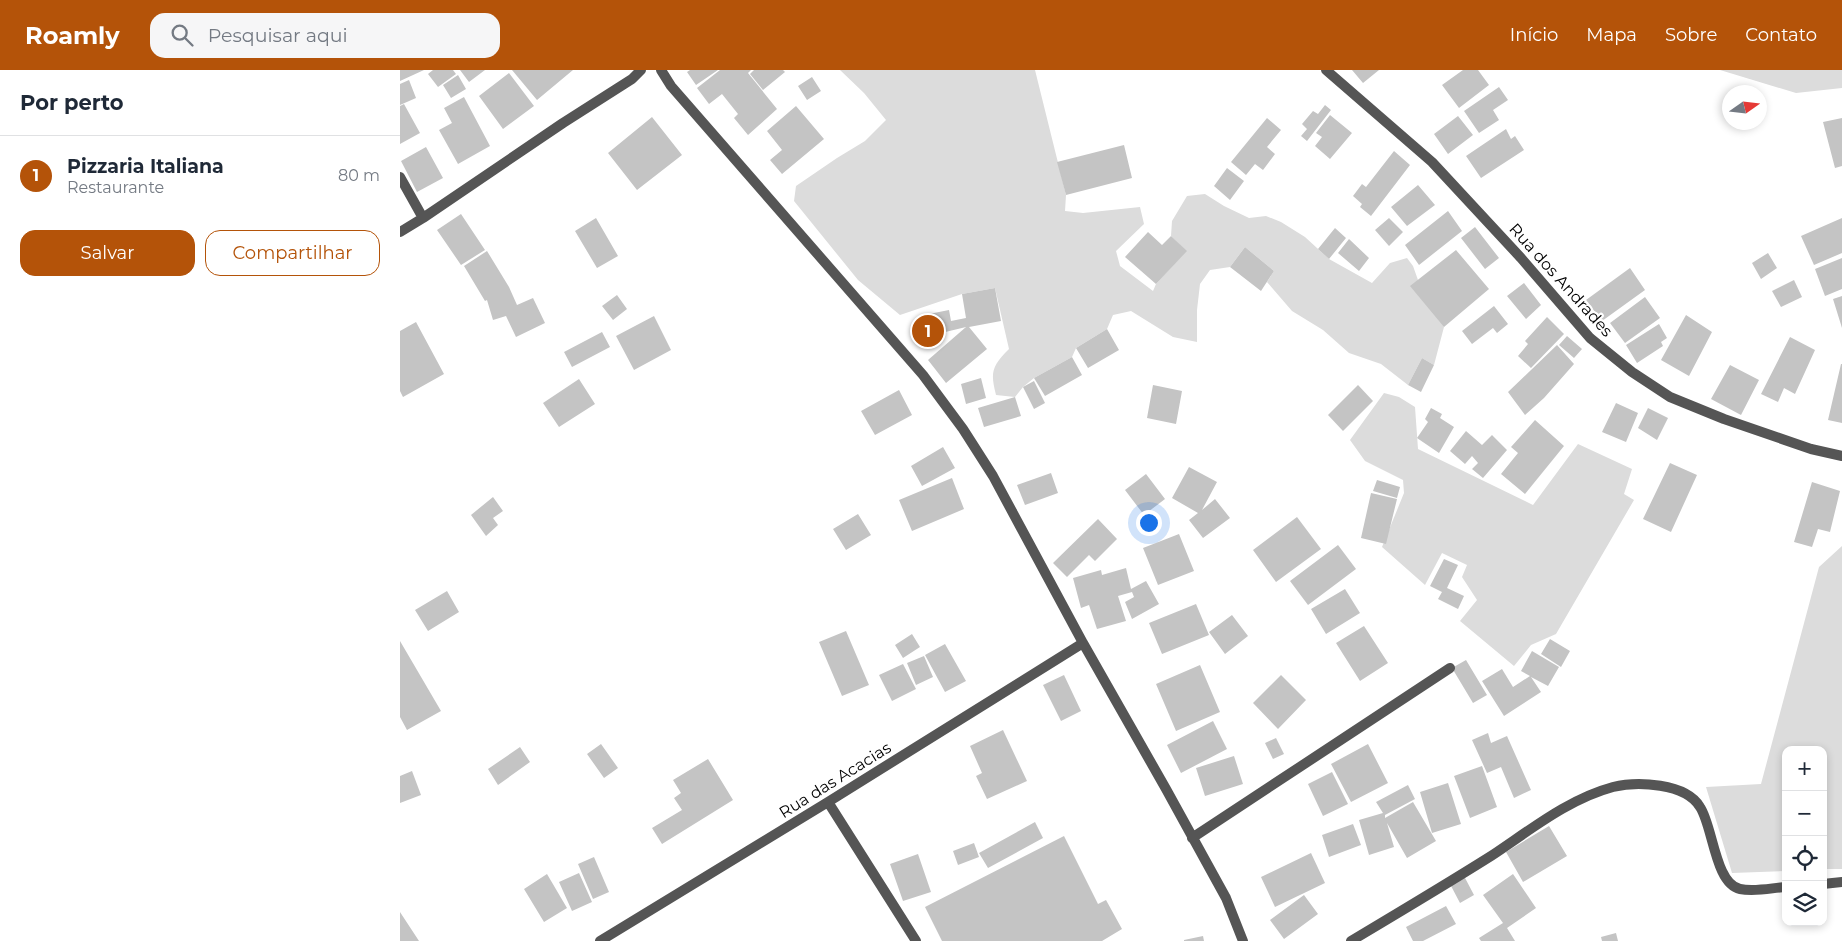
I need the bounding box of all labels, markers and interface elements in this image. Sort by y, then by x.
search box [150,13,500,58]
text: Roamly [25,21,120,50]
icon: search [168,21,196,49]
text: Pesquisar aqui [208,24,348,47]
text: Início [1510,24,1558,46]
text: Mapa [1586,24,1637,46]
text: Sobre [1665,24,1717,46]
text: Contato [1745,24,1817,46]
north arrow [1722,85,1767,130]
text: Por perto [20,90,124,115]
text: Pizzaria Italiana [67,155,224,178]
text: 1 [33,166,39,185]
text: 80 m [338,166,380,185]
text: Restaurante [67,178,164,197]
street label: Rua dos Andrades [1505,220,1617,341]
button: Salvar [20,230,195,276]
button: Compartilhar [205,230,380,276]
pin: 1 [912,312,944,350]
your location [1136,510,1162,536]
street label: Rua das Acacias [775,738,895,822]
map controls [1782,746,1827,926]
button: + [1782,746,1827,791]
button: − [1782,791,1827,836]
button: locate [1782,836,1827,881]
button: layers [1782,881,1827,926]

